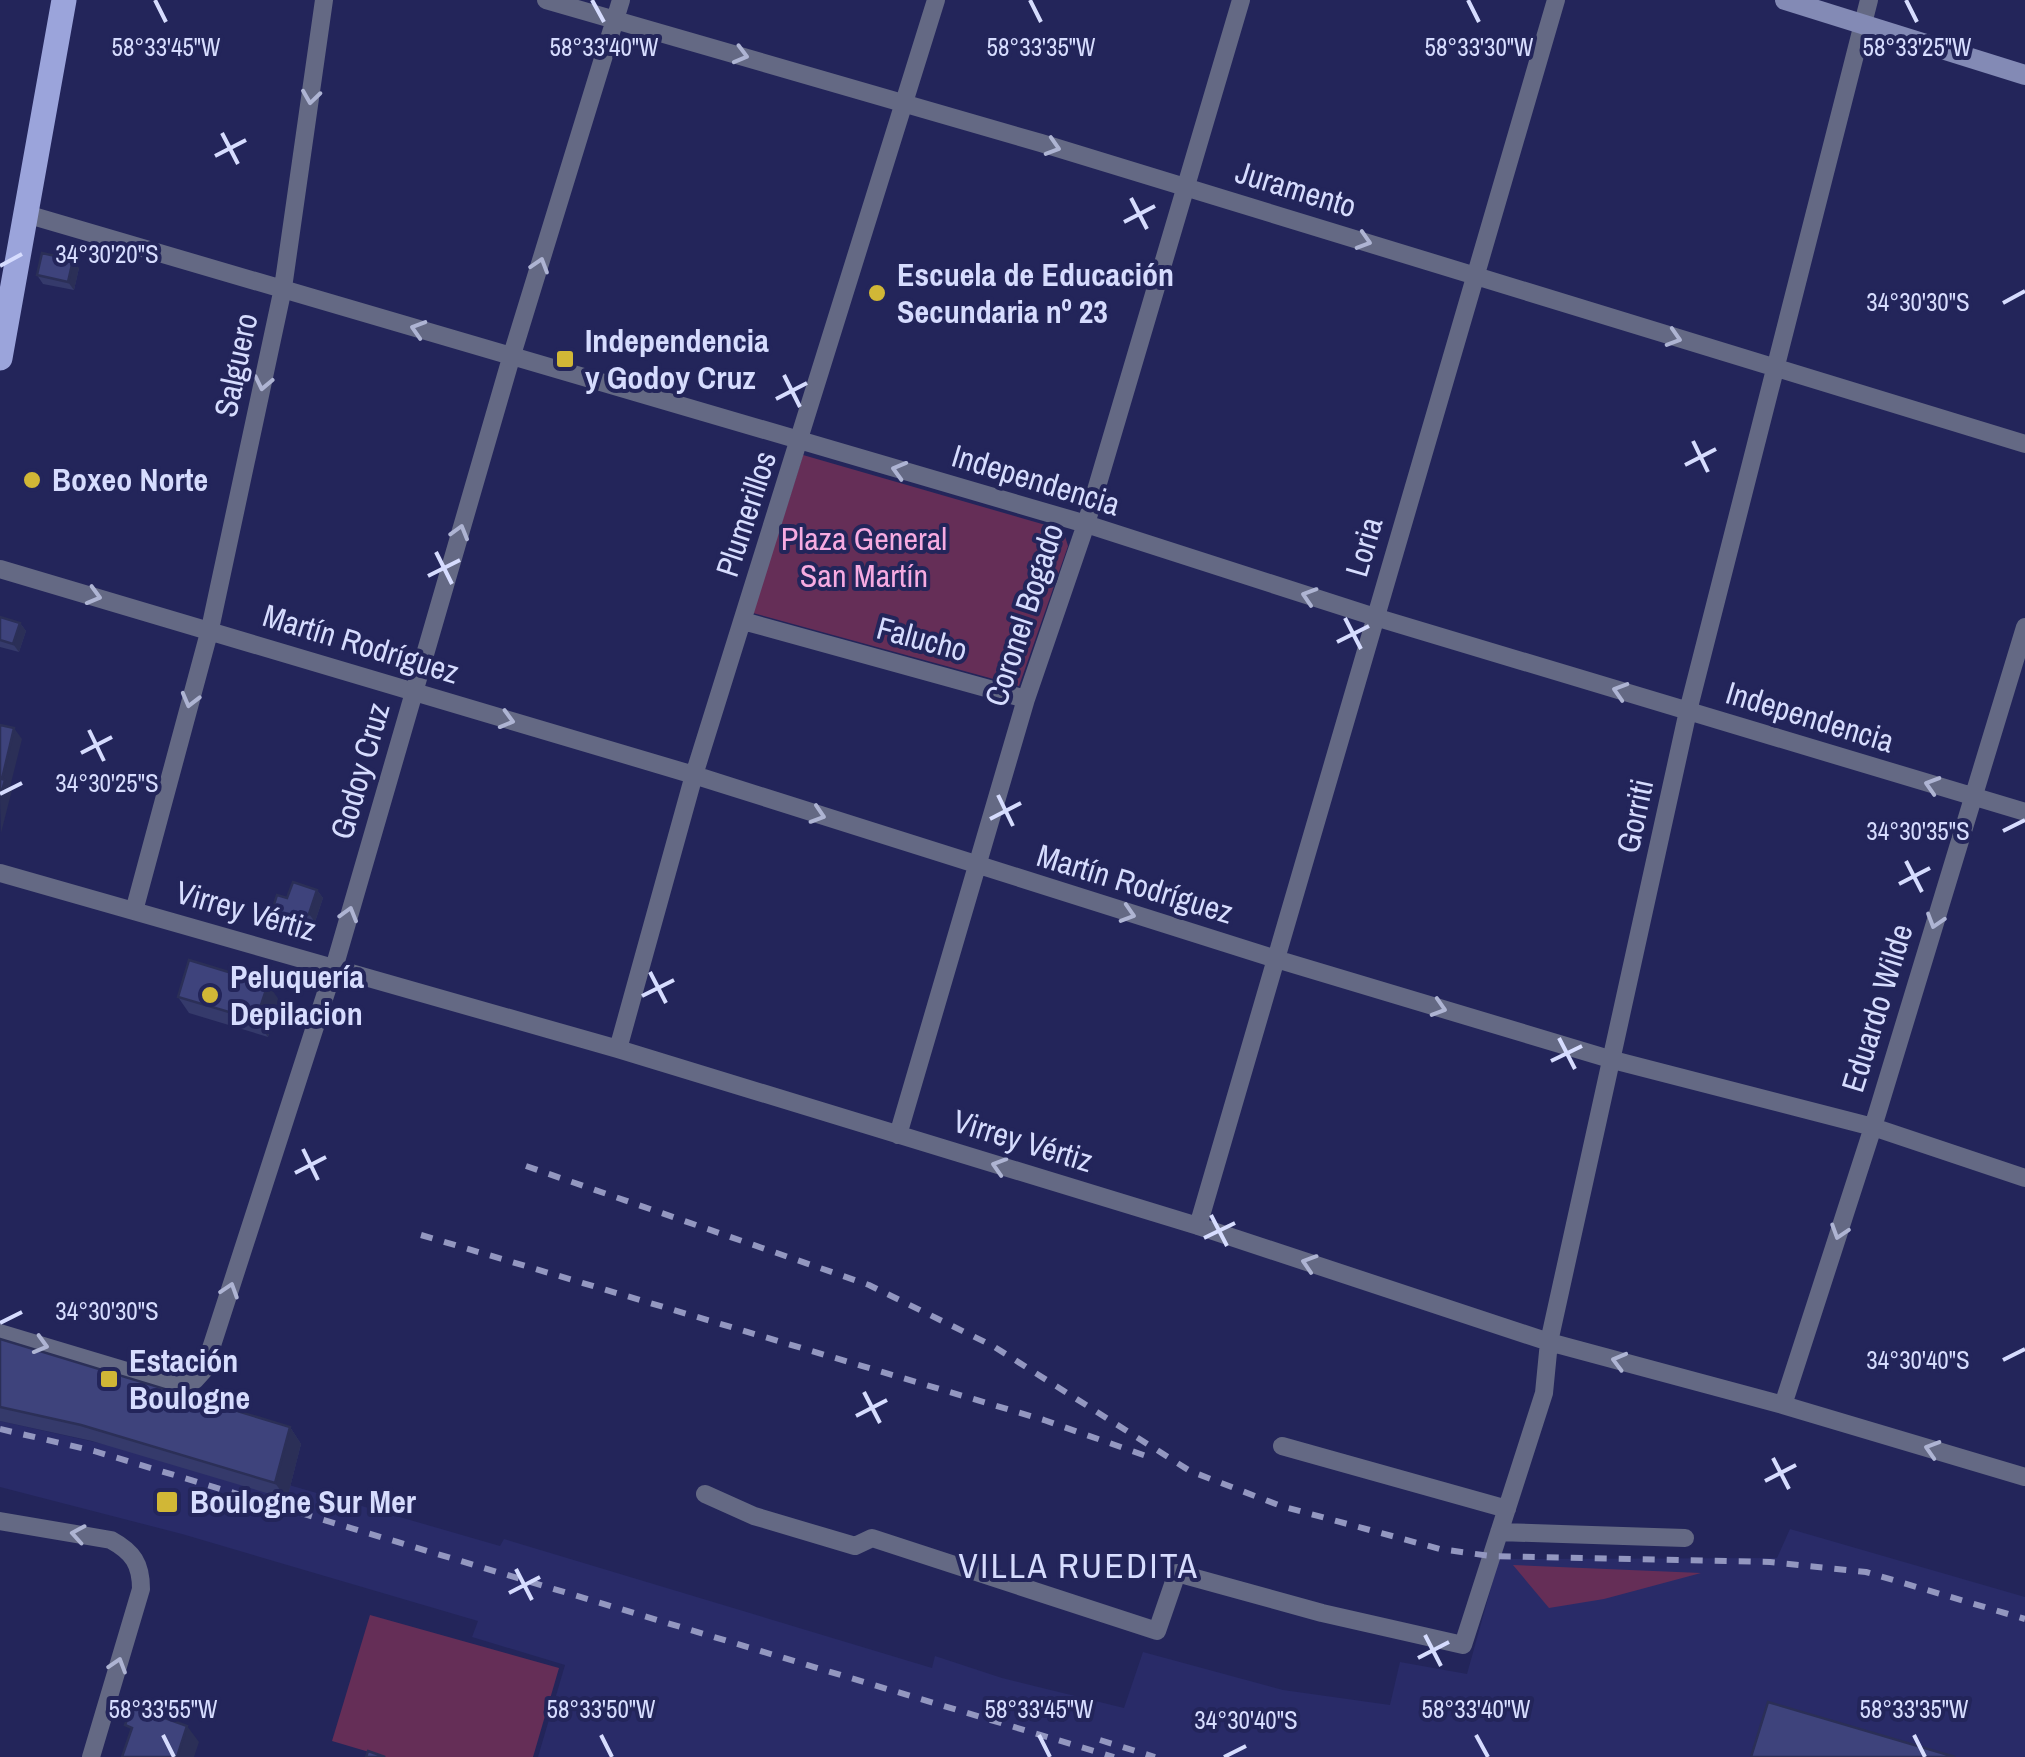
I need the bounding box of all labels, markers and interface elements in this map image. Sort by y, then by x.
text: 58°33'45"W [112,30,221,64]
text: 58°33'40"W [550,30,659,64]
text: 58°33'35"W [987,30,1096,64]
text: 58°33'30"W [1425,30,1534,64]
text: 58°33'25"W [1863,30,1972,64]
one-way arrow [732,44,749,65]
one-way arrow [301,88,322,105]
one-way arrow [1044,135,1061,156]
street label: Juramento [1231,150,1362,227]
one-way arrow [1354,229,1371,250]
text: 34°30'20"S [55,237,159,271]
place label: Escuela de Educación Secundaria nº 23 [897,253,1174,333]
one-way arrow [528,257,548,274]
marker: Escuela de Educación Secundaria nº 23 [866,282,888,304]
text: 34°30'30"S [1866,285,1970,319]
street label: Salguero [204,309,267,421]
place label: Independencia y Godoy Cruz [585,319,769,399]
one-way arrow [410,320,427,341]
one-way arrow [1665,326,1682,346]
marker: Independencia y Godoy Cruz [554,348,576,370]
one-way arrow [253,375,274,392]
street label: Independencia [947,434,1126,526]
street label: Plumerillos [705,445,786,582]
place label: Boxeo Norte [52,458,208,501]
one-way arrow [891,461,908,482]
marker: Boxeo Norte [21,469,43,491]
street label: Loria [1335,512,1393,582]
park label: Plaza General San Martín [781,517,947,597]
street label: Coronel Bogado [974,518,1073,712]
one-way arrow [449,524,470,541]
one-way arrow [85,584,102,605]
one-way arrow [1302,587,1319,608]
street label: Martín Rodríguez [258,593,464,694]
street label: Falucho [872,606,972,671]
street label: Independencia [1721,671,1900,763]
one-way arrow [1613,682,1630,703]
one-way arrow [181,691,202,708]
street label: Godoy Cruz [320,698,399,844]
one-way arrow [498,708,515,729]
text: 34°30'25"S [55,766,159,800]
street label: Gorriti [1606,775,1663,857]
one-way arrow [1924,776,1941,797]
one-way arrow [809,804,826,824]
text: 34°30'35"S [1866,814,1970,848]
street label: Martín Rodríguez [1032,833,1238,934]
street label: Virrey Vértiz [171,870,321,951]
one-way arrow [1118,902,1135,922]
one-way arrow [337,906,358,923]
one-way arrow [1926,912,1947,929]
street label: Eduardo Wilde [1831,919,1922,1097]
place label: Peluquería Depilacion [230,955,365,1035]
marker: Peluquería Depilacion [199,984,221,1006]
one-way arrow [1429,996,1446,1017]
street label: Virrey Vértiz [948,1099,1098,1182]
one-way arrow [991,1157,1008,1177]
one-way arrow [1831,1223,1851,1240]
one-way arrow [1302,1254,1319,1274]
one-way arrow [218,1283,239,1300]
text: 34°30'30"S [55,1294,159,1328]
one-way arrow [32,1333,49,1354]
place label: Estación Boulogne [129,1339,250,1419]
text: 34°30'40"S [1866,1343,1970,1377]
one-way arrow [1611,1351,1628,1372]
marker: Estación Boulogne [98,1368,120,1390]
one-way arrow [1924,1440,1941,1461]
place label: Boulogne Sur Mer [190,1480,417,1523]
marker: Boulogne Sur Mer [154,1489,180,1515]
one-way arrow [70,1524,87,1545]
district label: VILLA RUEDITA [959,1542,1199,1589]
one-way arrow [106,1658,127,1675]
text: 58°33'55"W [109,1692,218,1726]
text: 58°33'50"W [547,1692,656,1726]
text: 58°33'45"W [985,1692,1094,1726]
text: 58°33'40"W [1422,1692,1531,1726]
text: 58°33'35"W [1860,1692,1969,1726]
text: 34°30'40"S [1194,1703,1298,1737]

